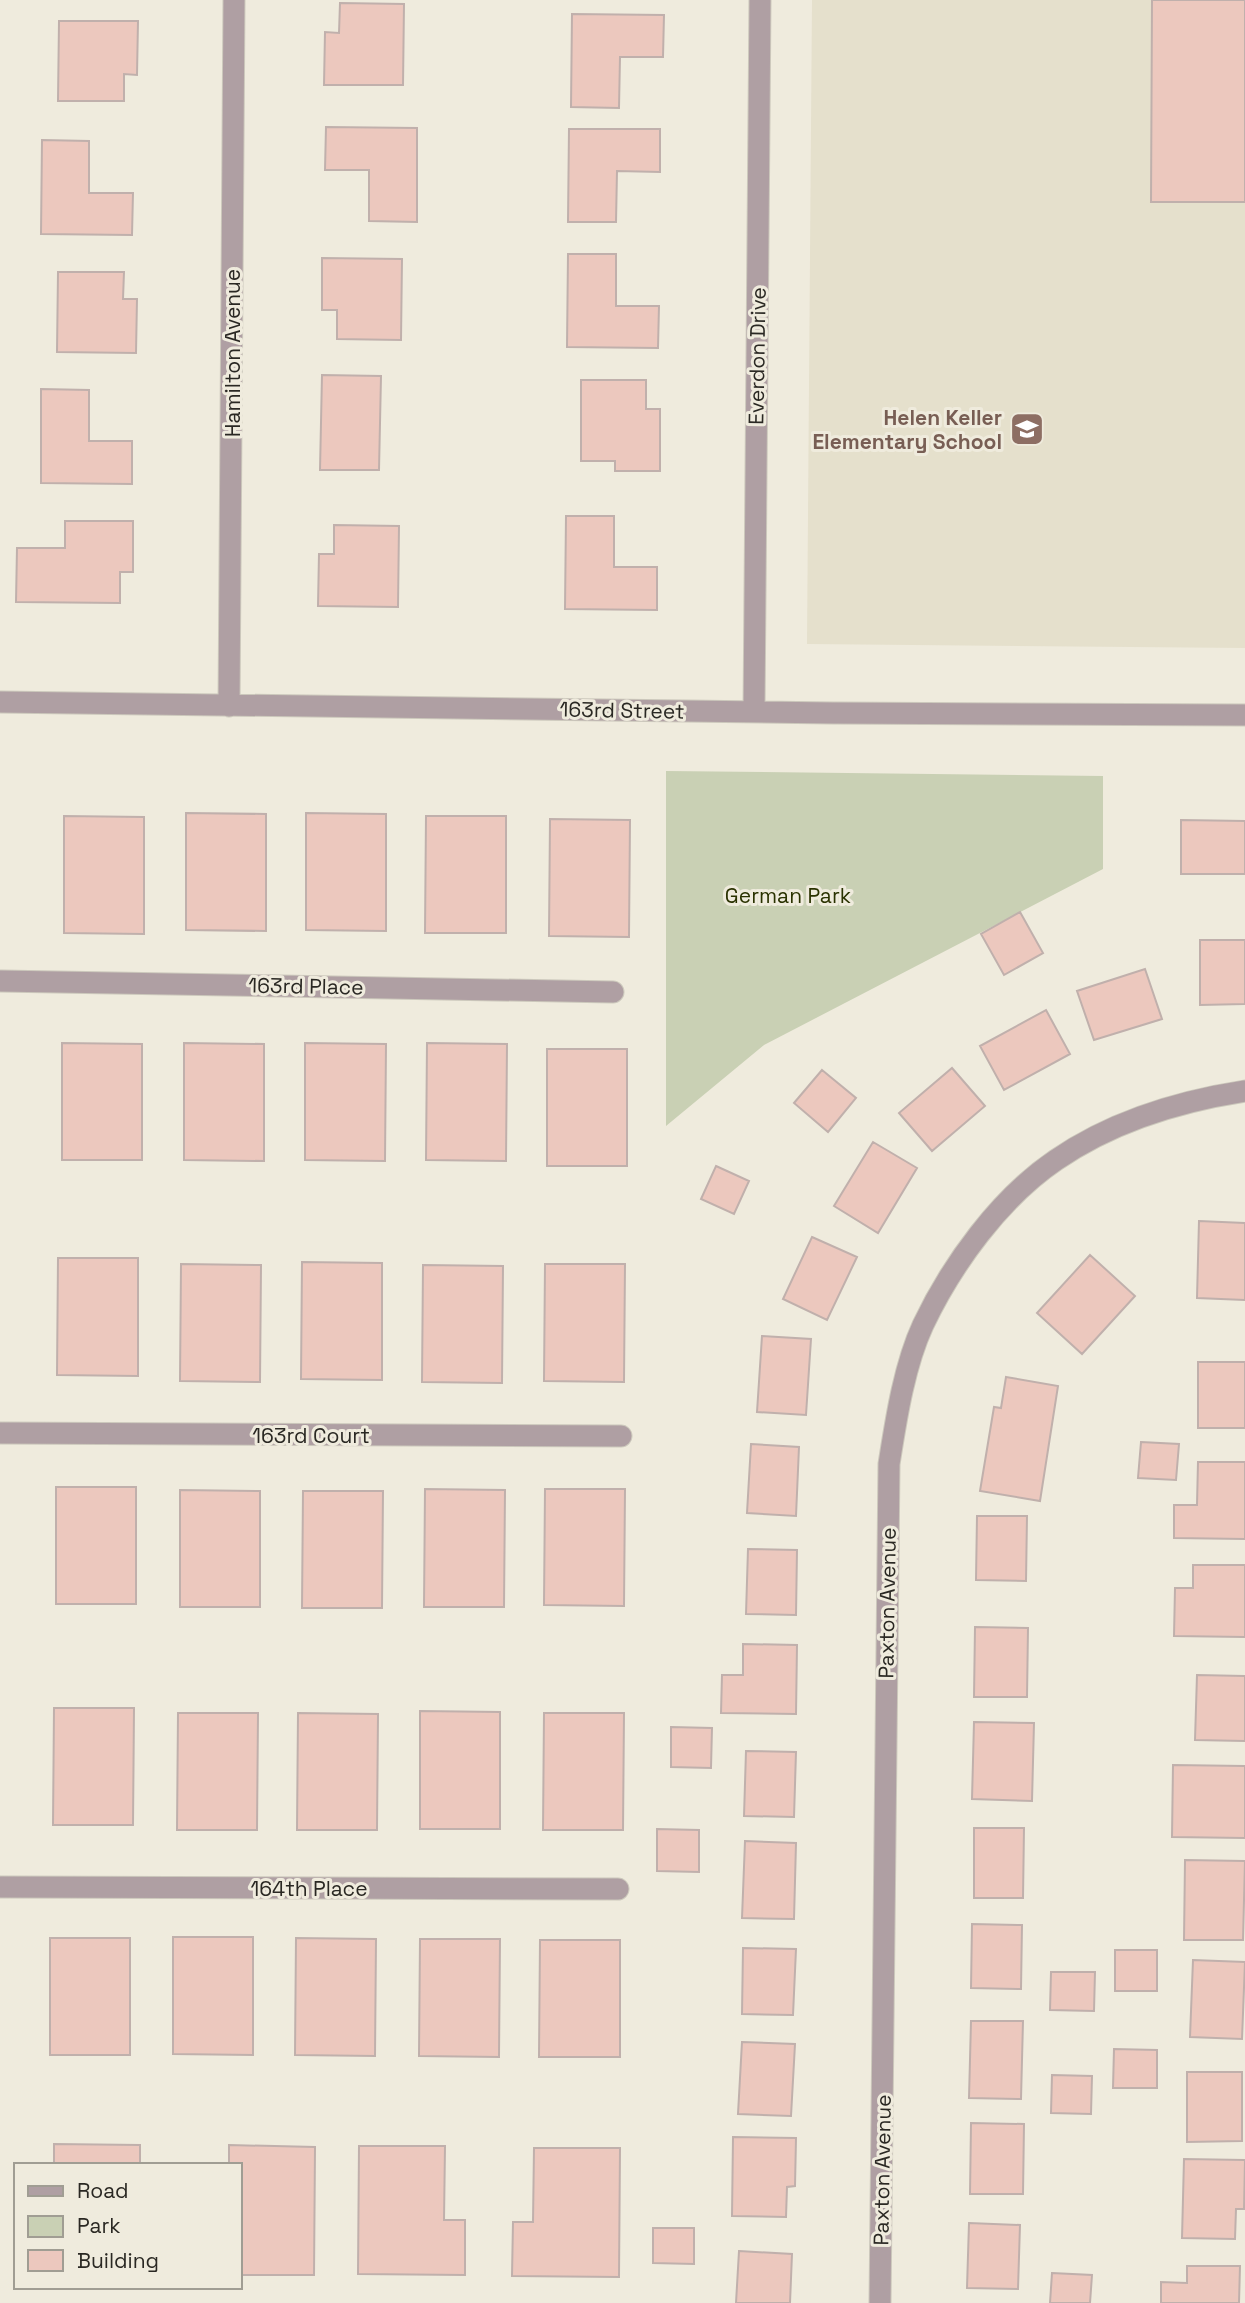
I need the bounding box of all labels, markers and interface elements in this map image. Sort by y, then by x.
street label: Hamilton Avenue [219,269,246,437]
street label: Everdon Drive [742,287,772,425]
place label: Helen Keller Elementary School [812,404,1002,455]
school or university icon: Helen Keller Elementary School [1008,410,1046,448]
street label: 163rd Street [559,695,685,725]
park label: German Park [725,882,851,909]
street label: 163rd Place [248,971,364,1001]
street label: 163rd Court [252,1422,370,1449]
street label: Paxton Avenue [872,1527,902,1679]
street label: 164th Place [250,1875,368,1902]
street label: Paxton Avenue [867,2094,897,2246]
legend [14,2163,242,2289]
text: Road [77,2177,129,2204]
text: Park [77,2212,121,2239]
text: Building [77,2247,159,2274]

